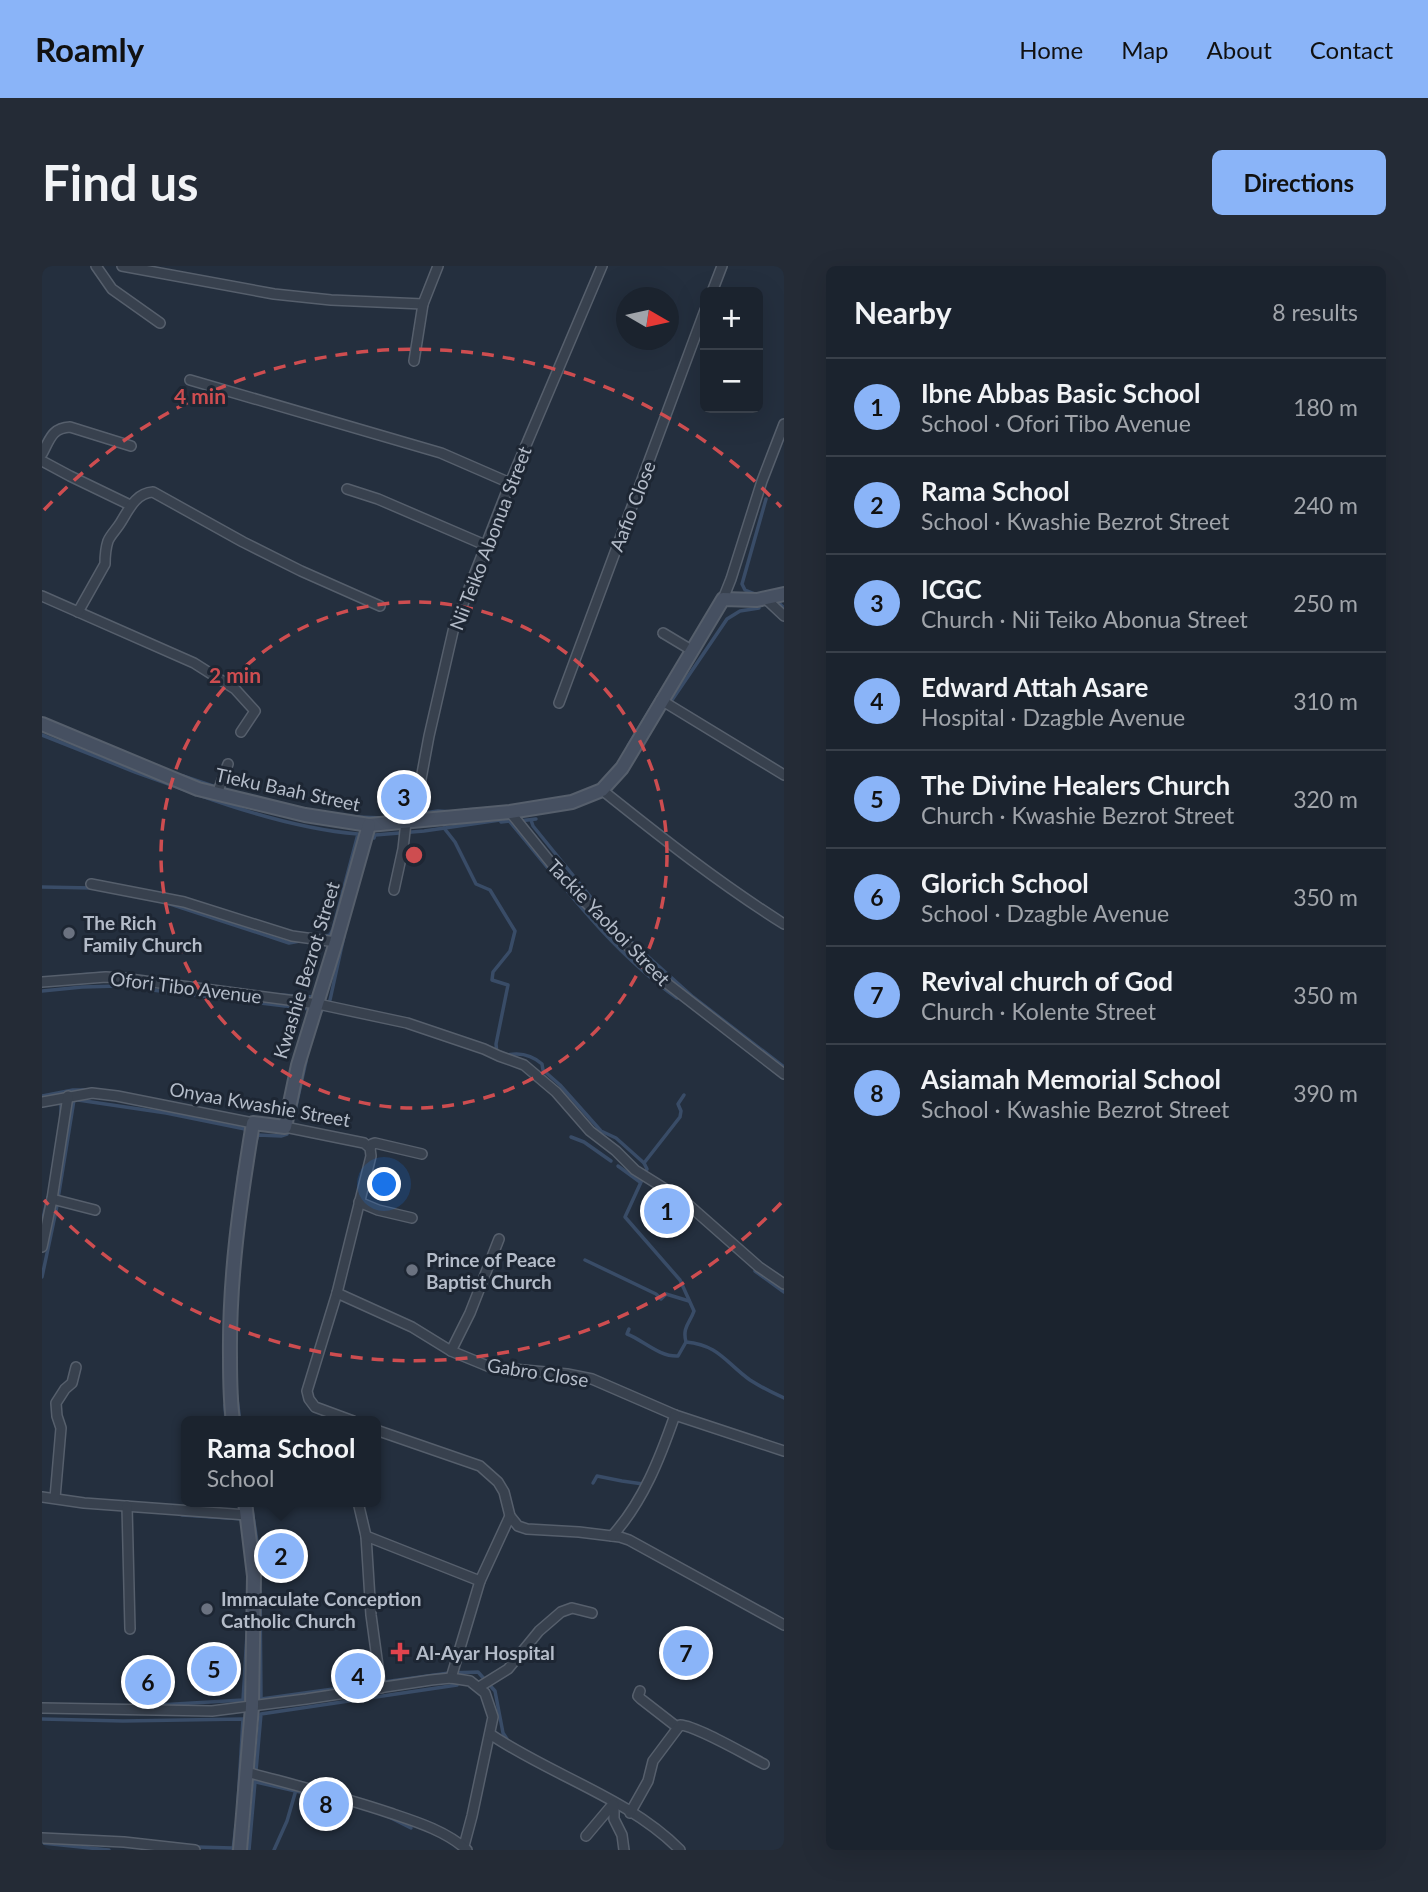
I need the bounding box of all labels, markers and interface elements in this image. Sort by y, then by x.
text: Roamly [35,29,144,69]
text: Home [1019,35,1083,64]
text: Map [1121,35,1169,64]
text: About [1207,35,1272,64]
text: Contact [1310,35,1393,64]
button: Directions [1212,150,1386,215]
text: Find us [42,153,199,211]
north arrow [616,287,679,350]
map controls [700,287,763,413]
button: + [700,287,763,350]
text: Nearby [854,294,952,330]
text: 8 results [1272,298,1358,326]
button: − [700,350,763,413]
text: Ibne Abbas Basic School [921,377,1201,409]
text: 4 min [174,383,226,408]
text: 1 [870,393,884,421]
text: 180 m [1293,393,1358,421]
text: School · Ofori Tibo Avenue [921,409,1191,437]
street label: Nii Teiko Abonua Street [444,443,536,633]
street label: Aafio Close [604,458,660,554]
text: Rama School [921,475,1070,507]
text: 2 [870,491,884,519]
text: 240 m [1293,491,1358,519]
text: School · Kwashie Bezrot Street [921,507,1229,535]
text: ICGC [921,573,982,605]
text: 3 [870,589,884,617]
text: 250 m [1293,589,1358,617]
text: Church · Nii Teiko Abonua Street [921,605,1248,633]
text: 2 min [209,662,261,687]
text: Edward Attah Asare [921,671,1148,703]
text: 4 [870,687,884,715]
text: 310 m [1293,687,1358,715]
text: Hospital · Dzagble Avenue [921,703,1185,731]
street label: Tieku Baah Street [214,762,363,816]
text: The Divine Healers Church [921,769,1230,801]
pin: 3 [381,771,427,823]
text: 5 [870,785,884,813]
text: 320 m [1293,785,1358,813]
text: Church · Kwashie Bezrot Street [921,801,1234,829]
centre of rings [402,843,426,867]
street label: Tackie Yaoboi Street [543,854,675,990]
text: Glorich School [921,867,1089,899]
street label: Kwashie Bezrot Street [268,878,344,1061]
text: 6 [870,883,884,911]
text: 350 m [1293,883,1358,911]
text: School · Dzagble Avenue [921,899,1169,927]
place label: The Rich Family Church [83,911,202,956]
marker: The Rich Family Church [61,925,77,941]
text: Revival church of God [921,965,1173,997]
street label: Ofori Tibo Avenue [109,966,263,1008]
text: 7 [870,981,884,1009]
text: 350 m [1293,981,1358,1009]
text: Church · Kolente Street [921,997,1156,1025]
text: Asiamah Memorial School [921,1063,1221,1095]
street label: Onyaa Kwashie Street [168,1077,352,1131]
text: 8 [870,1079,884,1107]
text: 390 m [1293,1079,1358,1107]
text: School · Kwashie Bezrot Street [921,1095,1229,1123]
your location [367,1167,401,1201]
pin: 1 [644,1185,690,1237]
place label: Prince of Peace Baptist Church [426,1248,556,1293]
marker: Prince of Peace Baptist Church [404,1262,420,1278]
street label: Gabro Close [486,1353,590,1391]
popup [181,1416,381,1507]
text: Rama School [207,1432,355,1464]
text: School [207,1464,274,1492]
pin: 2 [258,1530,304,1582]
place label: Immaculate Conception Catholic Church [221,1587,421,1632]
marker: Immaculate Conception Catholic Church [199,1601,215,1617]
pin: 7 [663,1627,709,1679]
place label: Al-Ayar Hospital [415,1641,555,1664]
marker: Al-Ayar Hospital [390,1642,410,1662]
pin: 5 [191,1643,237,1695]
pin: 4 [335,1650,381,1702]
pin: 6 [125,1656,171,1708]
pin: 8 [303,1778,349,1830]

